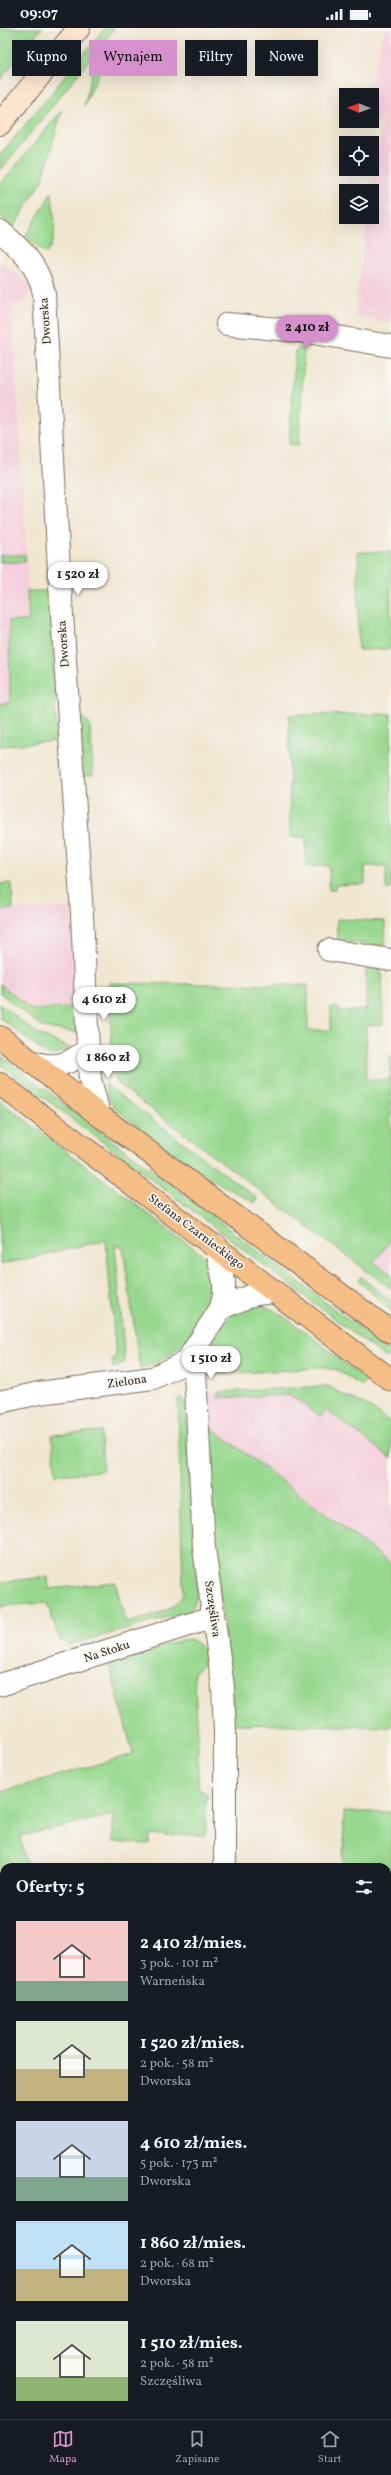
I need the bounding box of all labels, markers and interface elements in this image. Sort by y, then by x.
text: 09:07 [20,4,58,25]
chip: Kupno [12,40,81,76]
chip: Wynajem [89,40,177,76]
chip: Filtry [185,40,247,76]
chip: Nowe [255,40,318,76]
north arrow [339,88,379,128]
map controls [339,88,379,224]
button: locate [339,136,379,176]
button: layers [339,184,379,224]
street label: Dworska [36,297,56,345]
pin: 2 410 zł [266,315,348,349]
text: 2 410 zł [285,319,329,337]
pin: 1 520 zł [37,562,119,596]
text: 1 520 zł [57,566,99,584]
street label: Dworska [54,620,74,668]
pin: 4 610 zł [63,987,145,1021]
text: 4 610 zł [82,991,126,1009]
pin: 1 860 zł [67,1045,149,1079]
text: 1 860 zł [86,1049,130,1067]
street label: Stefana Czarnieckiego [145,1190,247,1274]
pin: 1 510 zł [170,1346,252,1380]
text: 1 510 zł [191,1350,231,1368]
street label: Zielona [106,1371,148,1393]
street label: Szczęśliwa [200,1580,224,1639]
street label: Na Stoku [82,1637,132,1667]
text: Oferty: 5 [16,1876,84,1899]
icon: filters [353,1876,375,1898]
text: 2 410 zł/mies. [140,1932,247,1955]
icon: home [48,1937,96,1985]
text: 3 pok. · 101 m² [140,1955,218,1973]
text: Warneńska [140,1973,205,1991]
text: 1 520 zł/mies. [140,2032,245,2055]
icon: home [48,2037,96,2085]
text: 2 pok. · 58 m² [140,2055,214,2073]
text: Dworska [140,2073,191,2091]
text: 4 610 zł/mies. [140,2132,247,2155]
icon: home [48,2137,96,2185]
text: 5 pok. · 173 m² [140,2155,218,2173]
text: Dworska [140,2173,191,2191]
text: 1 860 zł/mies. [140,2232,246,2255]
icon: home [48,2237,96,2285]
text: 2 pok. · 68 m² [140,2255,214,2273]
text: Dworska [140,2273,191,2291]
text: 1 510 zł/mies. [140,2332,243,2355]
icon: home [48,2337,96,2385]
text: 2 pok. · 58 m² [140,2355,214,2373]
text: Szczęśliwa [140,2373,202,2391]
tab: Mapa [49,2428,77,2467]
tab: Zapisane [175,2428,219,2467]
tab: Start [318,2428,342,2467]

